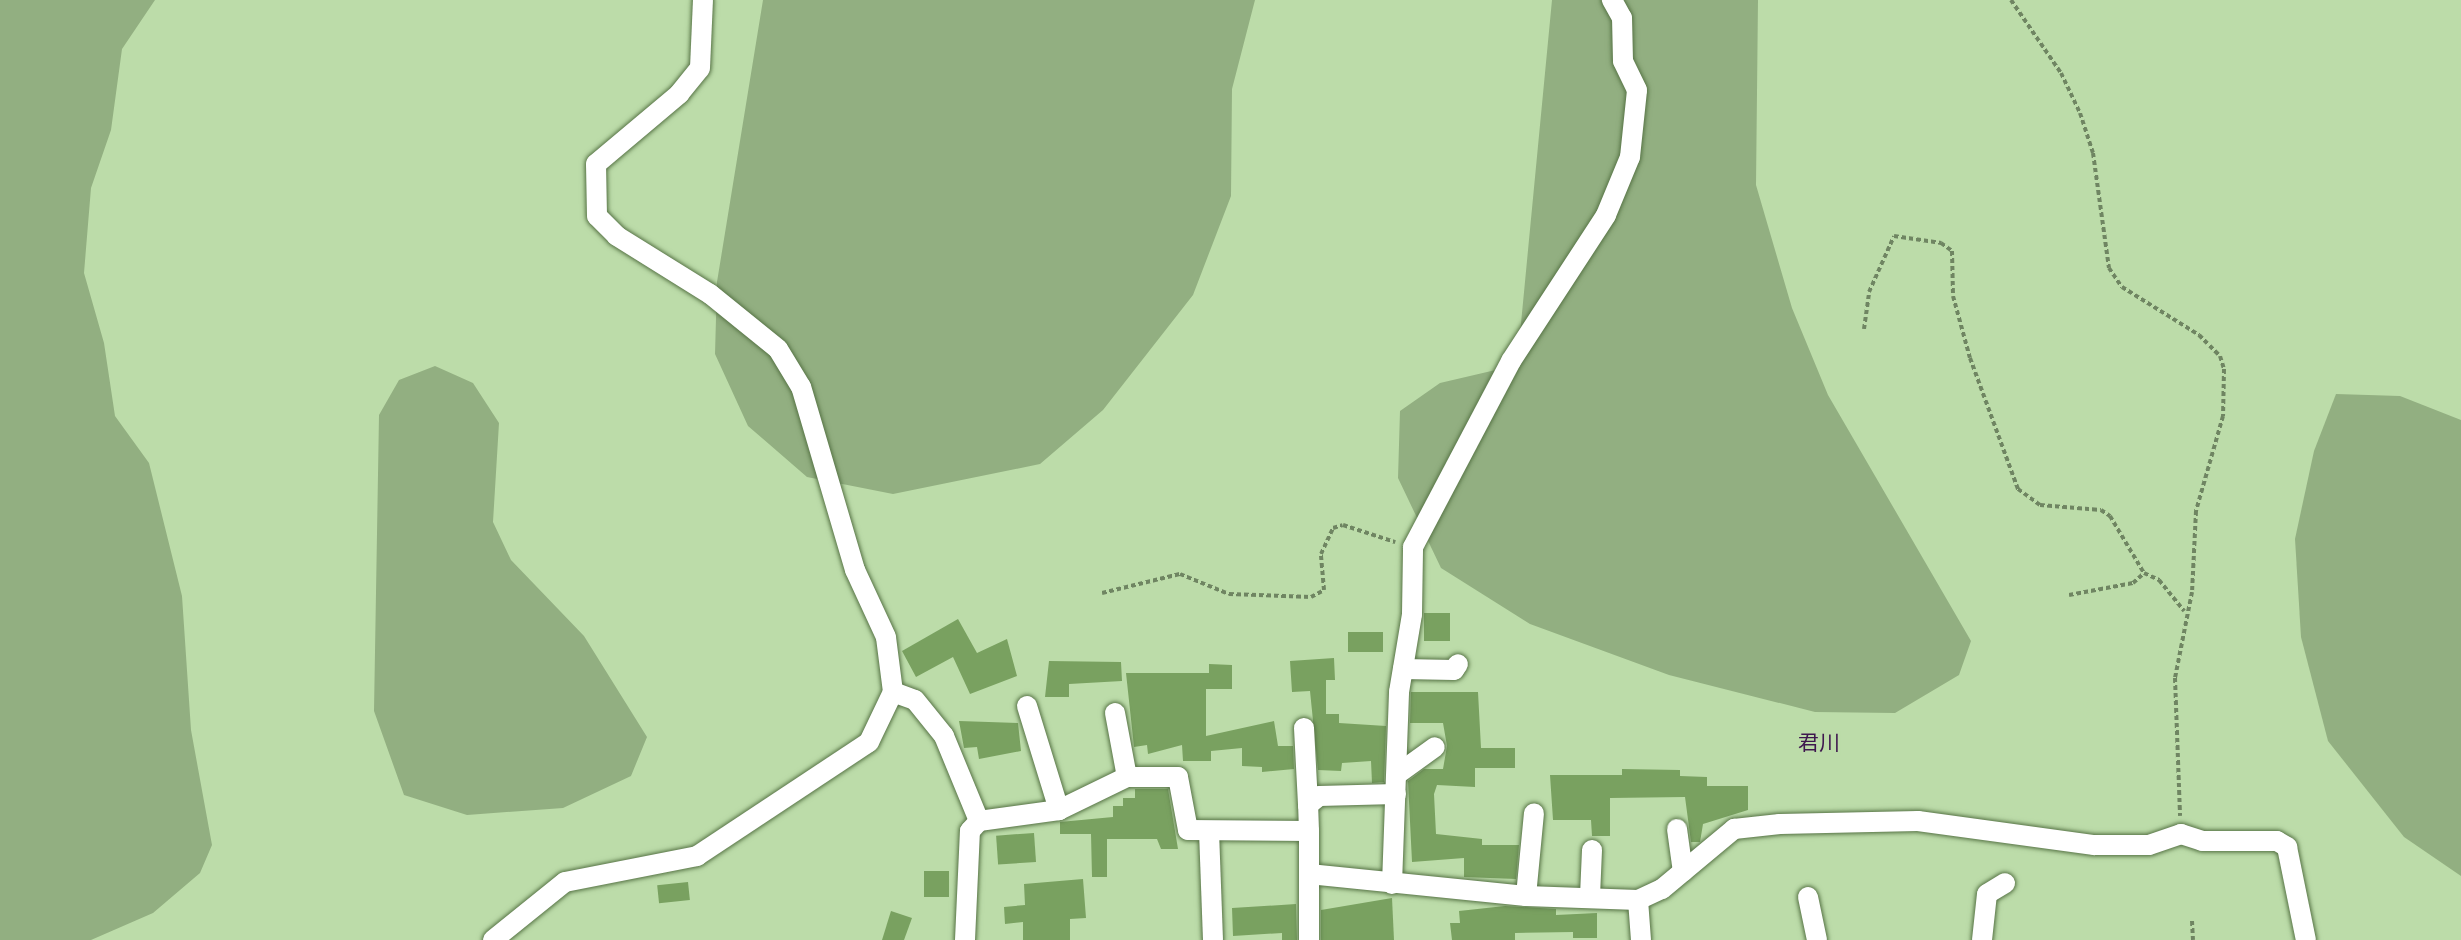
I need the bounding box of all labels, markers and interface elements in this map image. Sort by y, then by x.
district label: 君川 [1798,730,1840,756]

